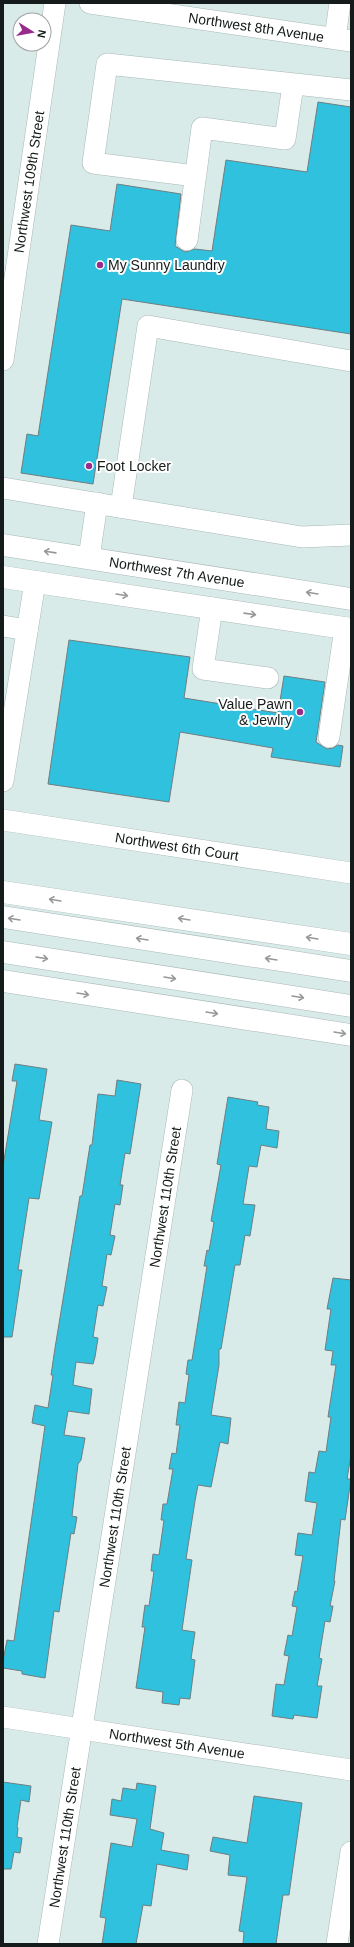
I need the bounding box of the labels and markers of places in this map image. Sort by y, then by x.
place label: My Sunny Laundry [108,257,225,273]
marker: My Sunny Laundry [95,260,105,270]
place label: Foot Locker [97,458,171,474]
marker: Foot Locker [84,461,94,471]
place label: Value Pawn & Jewlry [218,696,292,728]
marker: Value Pawn & Jewlry [295,707,305,717]

